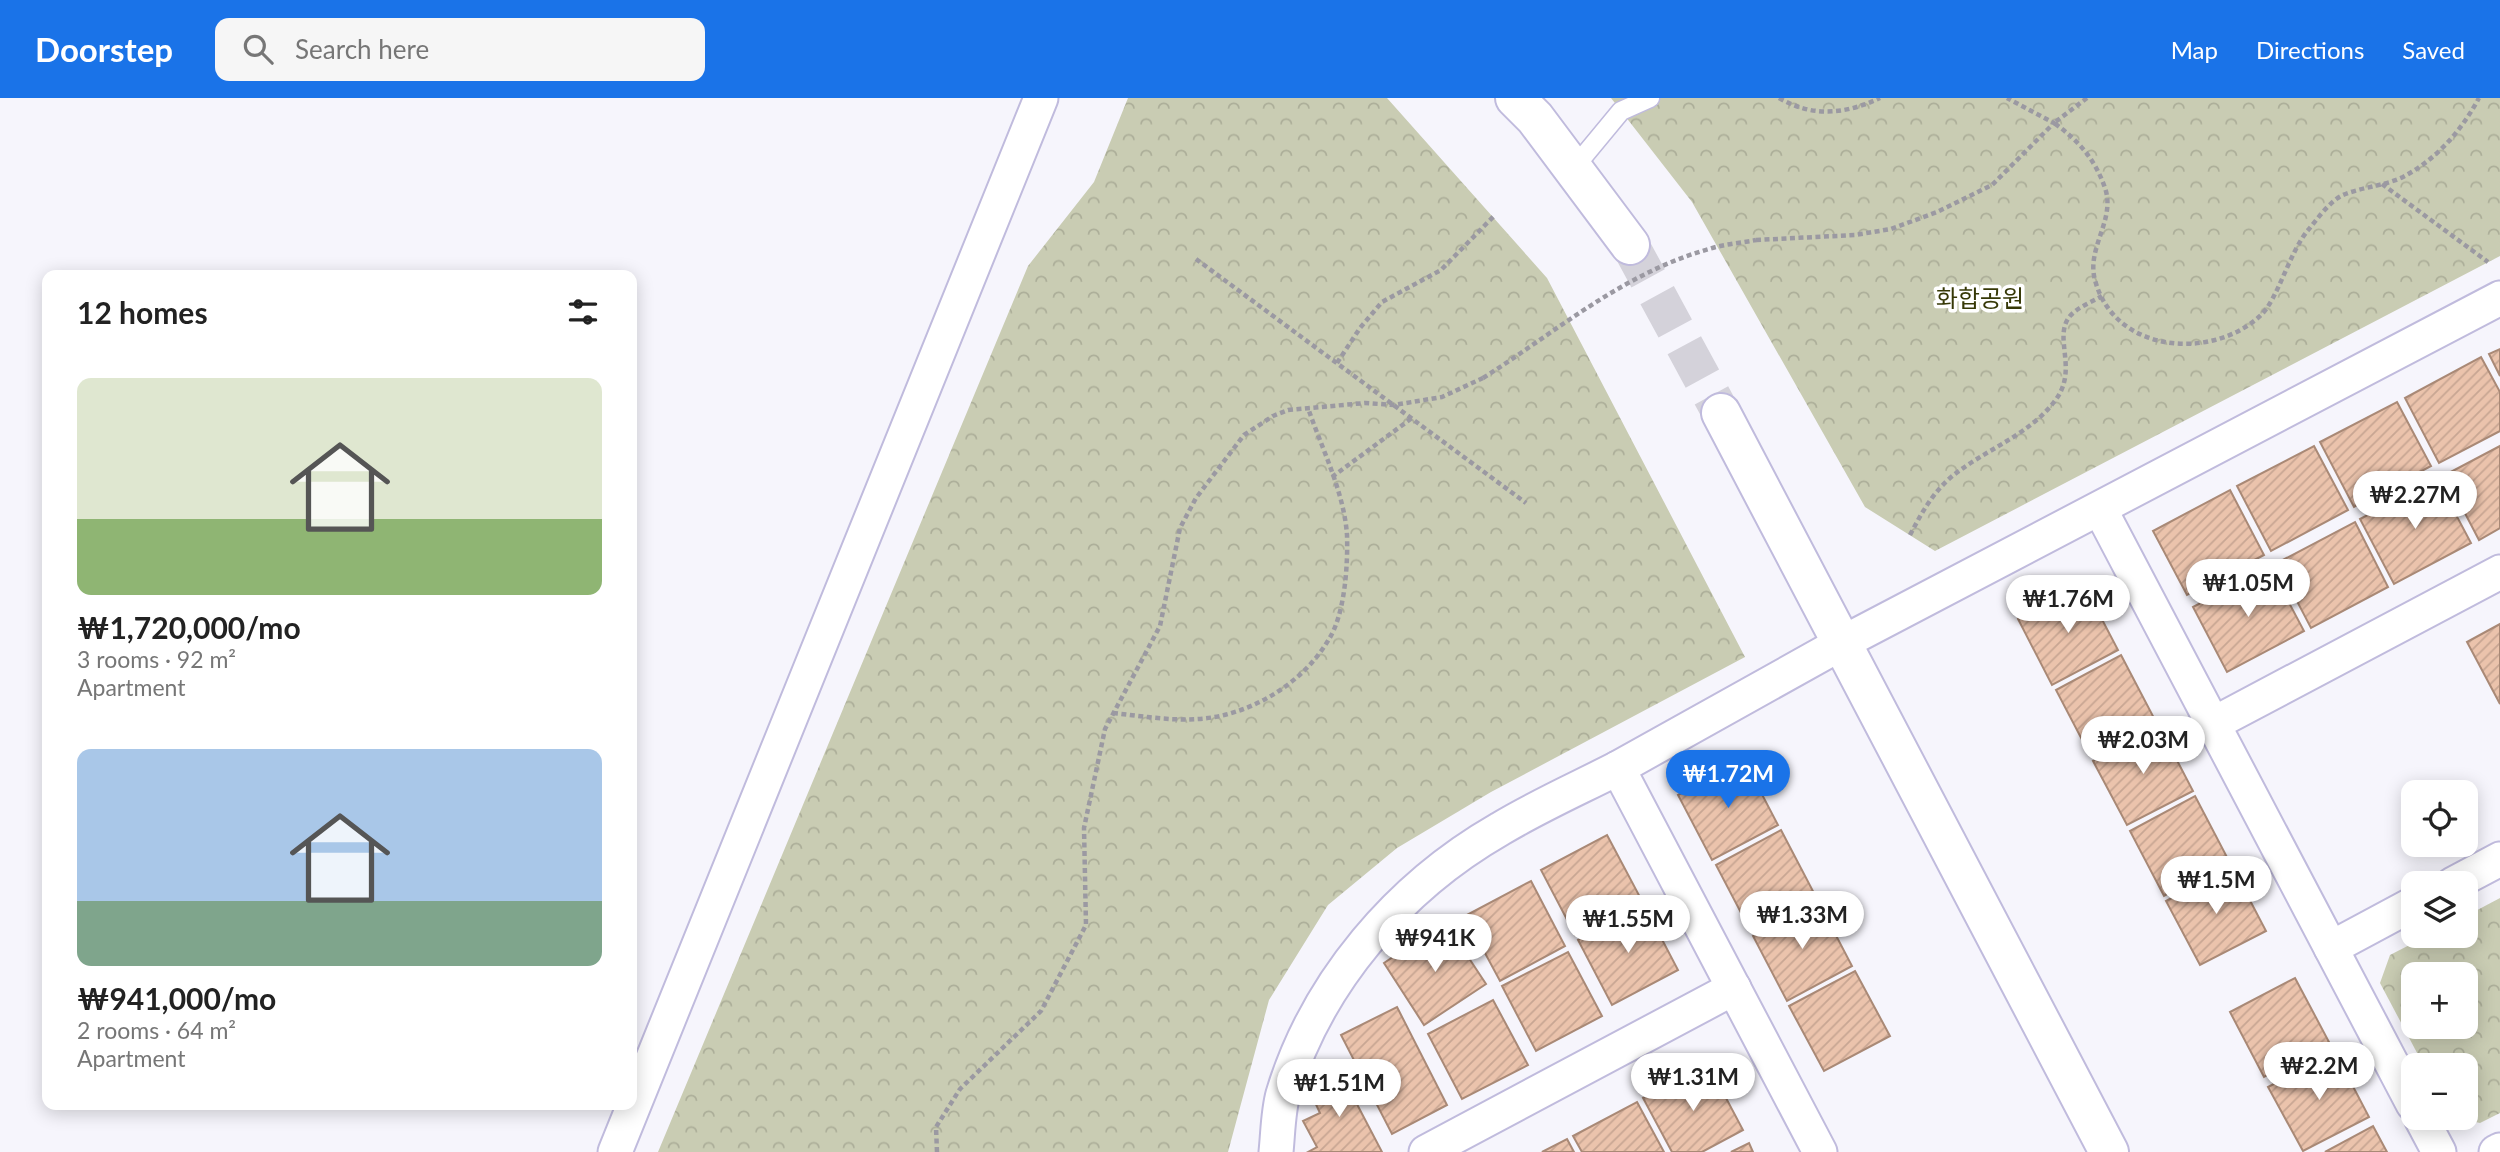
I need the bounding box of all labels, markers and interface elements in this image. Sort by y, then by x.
search box [215,18,705,81]
text: Doorstep [35,29,173,69]
icon: search [239,30,277,68]
text: Search here [295,33,429,65]
text: Map [2171,35,2218,64]
text: Directions [2256,35,2364,64]
text: Saved [2402,35,2465,64]
park label: 화합공원 [1936,283,2024,312]
icon: filters [564,293,602,331]
text: 12 homes [77,294,208,330]
icon: home [277,424,403,550]
pin: ₩2.27M [2358,472,2472,531]
text: ₩2.27M [2369,480,2461,508]
pin: ₩1.05M [2191,560,2305,619]
text: ₩1.05M [2202,568,2294,596]
pin: ₩1.76M [2011,575,2125,635]
text: ₩1.76M [2022,584,2114,612]
text: ₩1,720,000/mo [77,609,301,645]
text: 3 rooms · 92 m² [77,645,236,673]
text: Apartment [77,673,185,701]
pin: ₩2.03M [2086,716,2200,776]
text: ₩2.03M [2097,725,2189,753]
pin: ₩1.72M [1671,750,1785,810]
text: ₩1.72M [1682,759,1774,787]
map controls [2401,780,2478,1130]
button: locate [2401,780,2478,857]
icon: home [277,795,403,921]
pin: ₩1.5M [2167,856,2265,916]
text: ₩1.5M [2177,865,2255,893]
button: layers [2401,871,2478,948]
pin: ₩1.33M [1745,892,1859,951]
pin: ₩1.55M [1571,896,1685,955]
text: ₩1.33M [1756,900,1848,928]
text: ₩1.55M [1582,904,1674,932]
pin: ₩941K [1386,914,1484,974]
text: ₩941K [1395,923,1475,951]
button: + [2401,962,2478,1039]
text: ₩941,000/mo [77,980,276,1016]
text: 2 rooms · 64 m² [77,1016,236,1044]
pin: ₩2.2M [2270,1042,2368,1102]
text: Apartment [77,1044,185,1072]
text: ₩2.2M [2280,1051,2358,1079]
button: − [2401,1053,2478,1130]
pin: ₩1.31M [1636,1054,1750,1113]
pin: ₩1.51M [1282,1060,1396,1119]
text: ₩1.31M [1647,1062,1739,1090]
text: ₩1.51M [1293,1068,1385,1096]

